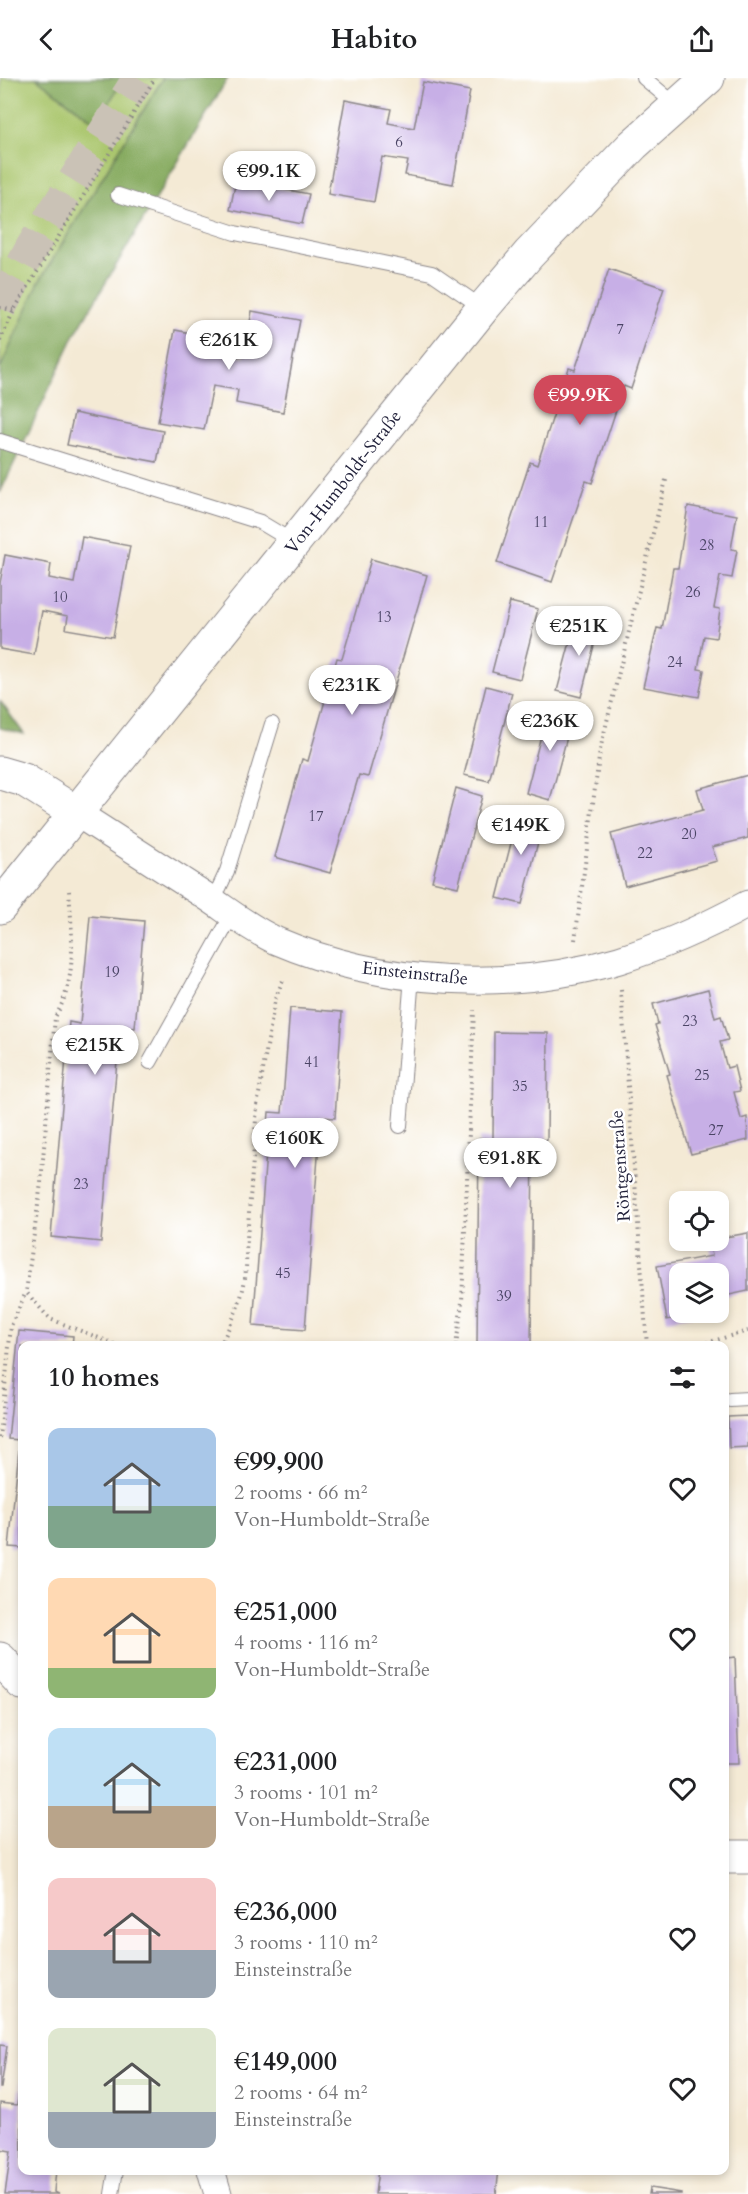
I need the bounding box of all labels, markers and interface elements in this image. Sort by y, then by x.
text: Habito [331,21,417,58]
icon: back [30,23,63,56]
icon: share [685,23,718,56]
house number: 6 [395,132,403,152]
pin: €99.1K [220,151,318,202]
text: €99.1K [237,157,301,184]
house number: 7 [616,319,624,339]
pin: €261K [187,320,271,371]
text: €261K [200,326,258,353]
pin: €99.9K [531,375,629,426]
text: €99.9K [548,381,612,408]
street label: Von-Humboldt-Straße [279,405,408,560]
house number: 11 [533,512,549,532]
house number: 28 [699,535,715,555]
house number: 26 [685,582,701,602]
house number: 10 [52,587,68,607]
pin: €251K [537,606,621,657]
house number: 13 [376,607,392,627]
text: €251K [550,612,608,639]
house number: 24 [667,652,683,672]
pin: €231K [310,665,394,716]
text: €231K [323,671,381,698]
pin: €236K [508,701,592,752]
text: €236K [521,707,579,734]
pin: €149K [479,805,563,856]
house number: 17 [308,806,324,826]
text: €149K [492,811,550,838]
house number: 20 [681,824,697,844]
house number: 22 [637,843,653,863]
street label: Einsteinstraße [361,955,469,991]
house number: 19 [104,962,120,982]
house number: 23 [682,1011,698,1031]
pin: €215K [53,1025,137,1076]
text: €215K [66,1031,124,1058]
house number: 41 [304,1052,320,1072]
house number: 25 [694,1065,710,1085]
house number: 35 [512,1076,528,1096]
street label: Röntgenstraße [604,1109,637,1222]
pin: €160K [253,1118,337,1169]
house number: 27 [708,1120,724,1140]
text: €160K [266,1124,324,1151]
pin: €91.8K [461,1138,559,1189]
text: €91.8K [478,1144,542,1171]
house number: 23 [73,1174,89,1194]
map controls [669,1191,729,1323]
button: locate [669,1191,729,1251]
house number: 45 [275,1263,291,1283]
button: layers [669,1263,729,1323]
house number: 39 [496,1286,512,1306]
text: 10 homes [48,1360,159,1395]
icon: filters [666,1361,699,1394]
text: €99,900 [234,1444,324,1479]
icon: home [96,1452,168,1524]
icon: heart [666,1472,699,1505]
text: 2 rooms · 66 m² [234,1479,367,1506]
text: Von-Humboldt-Straße [234,1506,430,1533]
text: €251,000 [234,1594,337,1629]
icon: home [96,1602,168,1674]
icon: heart [666,1622,699,1655]
text: 4 rooms · 116 m² [234,1629,378,1656]
text: Von-Humboldt-Straße [234,1656,430,1683]
text: €231,000 [234,1744,337,1779]
icon: home [96,1752,168,1824]
icon: heart [666,1772,699,1805]
text: 3 rooms · 101 m² [234,1779,378,1806]
text: Von-Humboldt-Straße [234,1806,430,1833]
text: €236,000 [234,1894,337,1929]
icon: home [96,1902,168,1974]
icon: heart [666,1922,699,1955]
text: 3 rooms · 110 m² [234,1929,378,1956]
text: Einsteinstraße [234,1956,352,1983]
text: €149,000 [234,2044,337,2079]
icon: home [96,2052,168,2124]
icon: heart [666,2072,699,2105]
text: 2 rooms · 64 m² [234,2079,367,2106]
text: Einsteinstraße [234,2106,352,2133]

